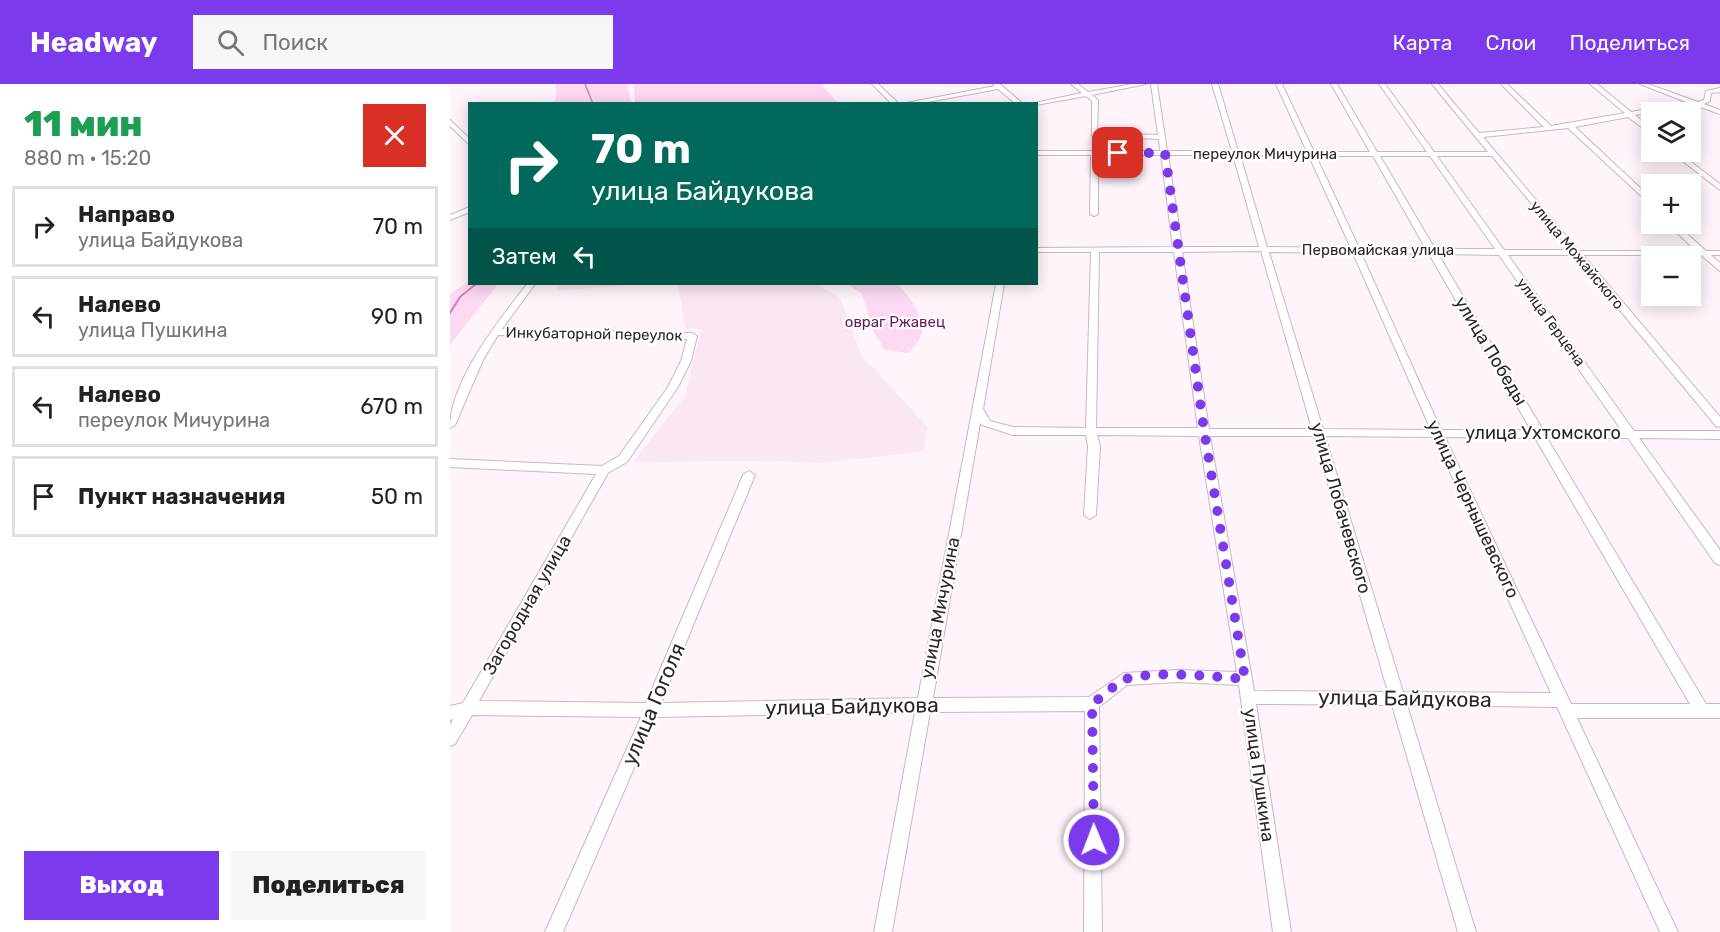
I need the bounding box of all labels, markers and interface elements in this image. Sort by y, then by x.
search box [193,15,613,69]
text: Headway [30,26,157,59]
icon: search [214,26,247,59]
text: Поиск [262,29,328,56]
text: Карта [1392,30,1452,55]
text: Слои [1485,30,1536,55]
text: Поделиться [1569,30,1690,55]
text: 11 мин [24,102,143,145]
map controls [1641,102,1701,306]
button: layers [1641,102,1701,162]
button: close [363,104,426,167]
text: 70 m [591,124,691,174]
icon: right [492,126,570,204]
pin [1092,127,1143,178]
icon: arrive [1101,136,1134,169]
street label: переулок Мичурина [1193,145,1337,163]
text: 880 m · 15:20 [24,146,151,170]
button: + [1641,174,1701,234]
text: улица Байдукова [591,175,814,207]
street label: улица Можайского [1526,197,1628,313]
text: Направо [78,201,175,228]
icon: right [27,210,60,243]
text: 70 m [373,213,423,240]
text: улица Байдукова [78,228,243,252]
icon: left [568,240,601,273]
street label: Первомайская улица [1302,241,1454,259]
text: Затем [492,243,556,270]
button: − [1641,246,1701,306]
street label: улица Герцена [1513,274,1589,370]
text: Налево [78,291,161,318]
street label: улица Победы [1450,292,1532,410]
icon: left [27,300,60,333]
text: 90 m [371,303,423,330]
park label: овраг Ржавец [845,313,945,331]
text: улица Пушкина [78,318,228,342]
street label: Инкубаторной переулок [505,323,683,345]
text: Налево [78,381,161,408]
icon: left [27,390,60,423]
text: 670 m [360,393,423,420]
text: переулок Мичурина [78,408,270,432]
street label: улица Чернышевского [1422,416,1524,602]
street label: улица Лобачевского [1306,420,1376,596]
street label: улица Ухтомского [1465,422,1621,444]
icon: arrive [27,480,60,513]
text: Пункт назначения [78,483,286,510]
text: 50 m [371,483,423,510]
street label: Загородная улица [478,531,576,679]
street label: улица Мичурина [915,535,965,681]
street label: улица Гоголя [616,639,690,769]
street label: улица Байдукова [1318,684,1492,712]
street label: улица Байдукова [765,692,939,720]
street label: улица Пушкина [1239,707,1279,843]
position arrow [1062,808,1126,872]
button: Выход [24,851,219,920]
button: Поделиться [231,851,426,920]

